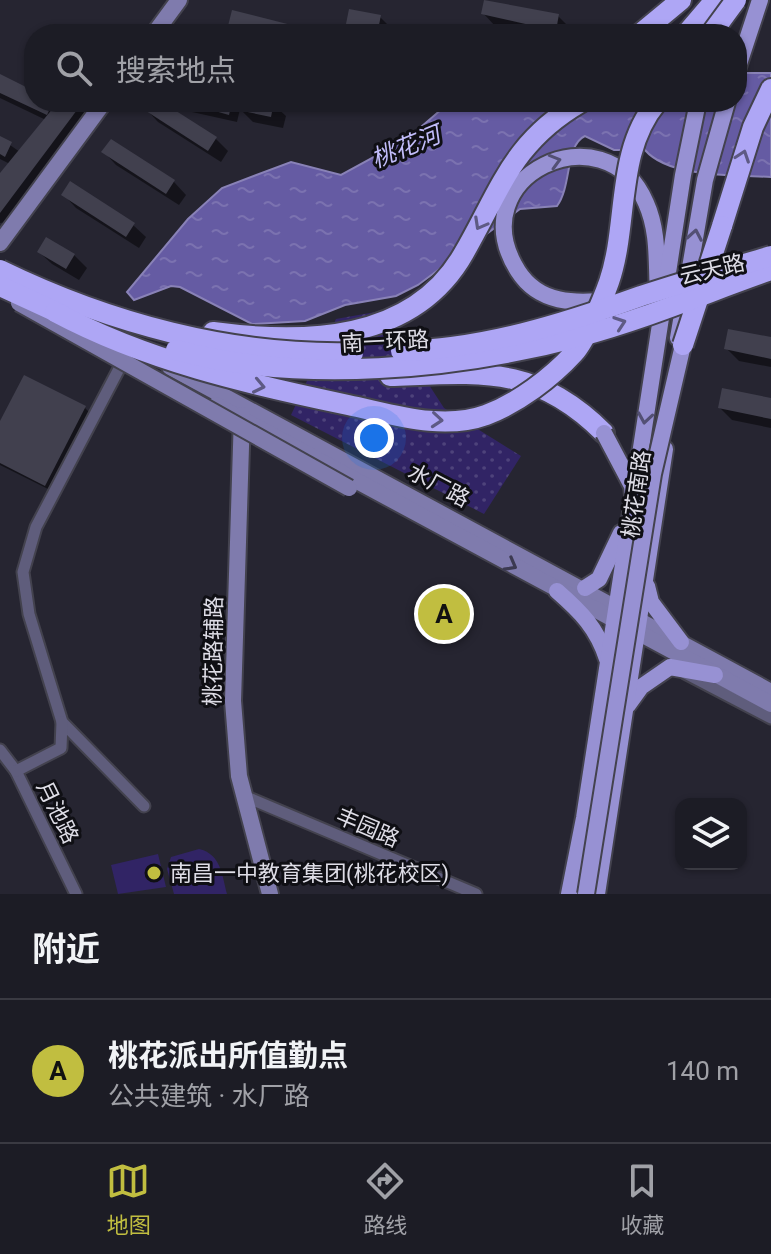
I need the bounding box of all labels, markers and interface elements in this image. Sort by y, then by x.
search box [24,24,747,112]
icon: search [52,46,96,90]
text: 搜索地点 [116,53,236,88]
water label: 桃花河 [367,119,448,173]
one-way arrow [734,150,750,164]
one-way arrow [548,153,561,170]
one-way arrow [474,215,490,230]
one-way arrow [686,229,703,242]
street label: 云天路 [677,250,747,289]
one-way arrow [612,316,626,332]
street label: 南一环路 [340,327,430,356]
one-way arrow [252,377,265,394]
one-way arrow [637,411,654,425]
one-way arrow [431,412,444,429]
your location [354,418,394,458]
street label: 桃花南路 [618,449,655,539]
street label: 水厂路 [404,459,474,512]
one-way arrow [503,556,517,571]
pin: A [418,584,470,644]
street label: 桃花路辅路 [200,596,227,706]
street label: 月池路 [32,777,83,847]
map controls [675,798,747,870]
button: layers [675,798,747,870]
street label: 丰园路 [333,803,403,852]
place label: 南昌一中教育集团(桃花校区) [170,861,449,887]
marker: 南昌一中教育集团(桃花校区) [145,864,163,882]
text: 附近 [32,929,100,969]
text: 桃花派出所值勤点 [108,1038,348,1073]
text: A [49,1056,67,1086]
text: 140 m [666,1056,739,1086]
text: 公共建筑 · 水厂路 [108,1081,310,1111]
tab: 地图 [106,1159,151,1239]
tab: 路线 [363,1159,408,1239]
tab: 收藏 [620,1159,665,1239]

